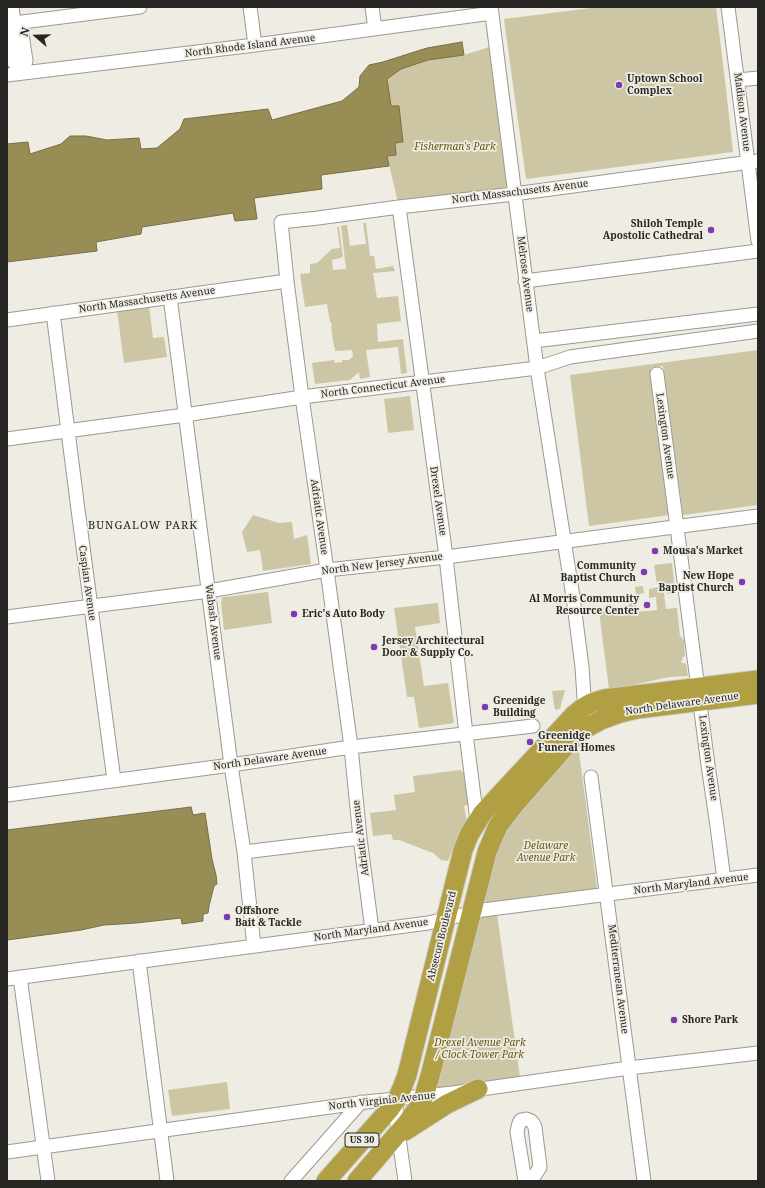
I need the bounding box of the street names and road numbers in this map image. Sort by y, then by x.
street label: North Rhode Island Avenue [184,32,316,60]
street label: Madison Avenue [731,72,753,152]
street label: North Massachusetts Avenue [451,178,589,206]
street label: Melrose Avenue [514,235,536,313]
street label: North Massachusetts Avenue [78,284,216,316]
street label: North Connecticut Avenue [320,373,446,401]
street label: Lexington Avenue [653,392,677,480]
street label: Drexel Avenue [427,466,449,536]
street label: Adriatic Avenue [308,478,330,556]
street label: Caspian Avenue [76,545,98,621]
street label: North New Jersey Avenue [321,551,443,577]
street label: Wabash Avenue [202,583,224,661]
street label: North Delaware Avenue [624,690,740,718]
street label: Lexington Avenue [696,714,720,802]
street label: North Delaware Avenue [212,745,328,773]
street label: Adriatic Avenue [350,799,372,877]
street label: North Maryland Avenue [633,871,749,897]
street label: Absecon Boulevard [425,890,459,982]
street label: North Maryland Avenue [313,916,429,944]
street label: Mediterranean Avenue [605,924,631,1034]
street label: North Virginia Avenue [328,1089,436,1113]
road number: US 30 [345,1133,379,1147]

